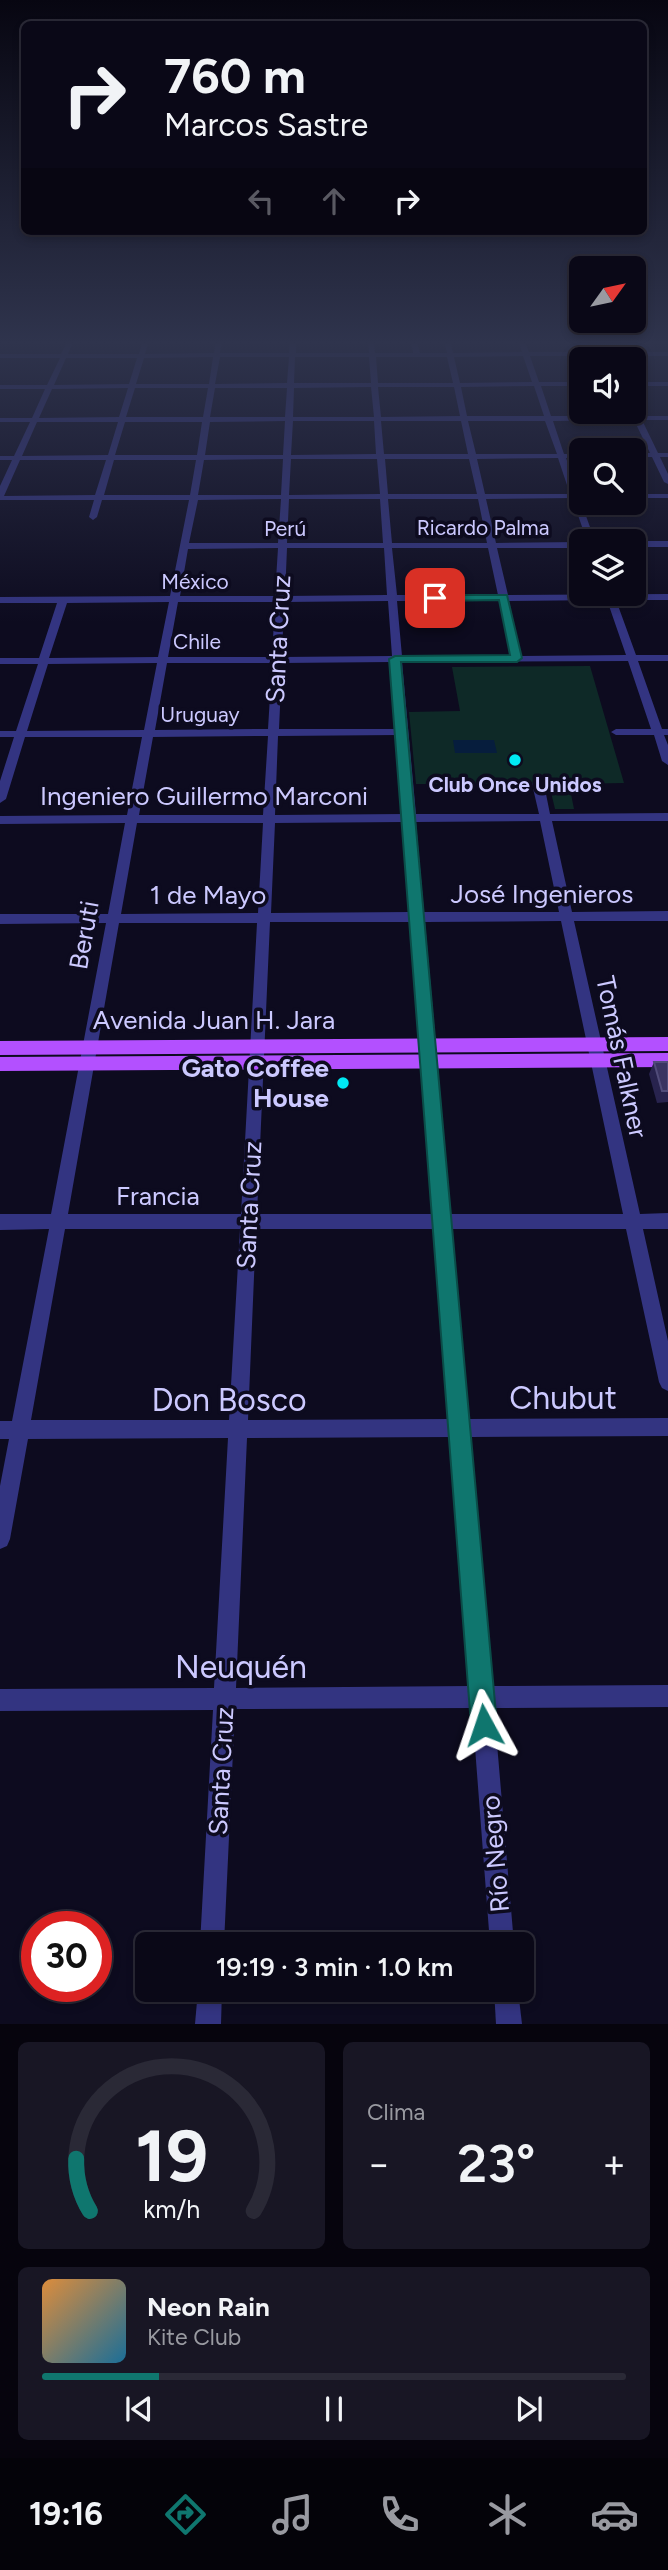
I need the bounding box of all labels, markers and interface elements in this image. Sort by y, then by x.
text: 760 m [164,46,306,105]
icon: right [49,49,140,140]
text: Marcos Sastre [164,106,368,144]
icon: left [242,182,280,220]
icon: ahead [315,182,353,220]
icon: right [388,182,426,220]
north arrow [569,256,646,332]
map controls [569,256,646,606]
button: sound [569,347,646,424]
button: search [569,438,646,515]
street label: Ricardo Palma [417,515,549,540]
street label: Perú [264,516,306,541]
button: layers [569,529,646,606]
pin [405,568,465,628]
street label: México [161,569,229,594]
street label: Santa Cruz [259,574,297,704]
icon: arrive [416,579,454,617]
street label: Chile [173,629,221,654]
street label: Uruguay [160,702,240,727]
marker: Club Once Unidos [507,752,523,768]
place label: Club Once Unidos [428,772,602,797]
street label: Ingeniero Guillermo Marconi [40,780,368,812]
street label: José Ingenieros [451,878,633,910]
street label: 1 de Mayo [150,879,266,911]
street label: Beruti [62,898,106,972]
street label: Tomás Falkner [589,973,655,1141]
street label: Avenida Juan H. Jara [93,1004,335,1036]
place label: Gato Coffee House [181,1052,329,1114]
marker: Gato Coffee House [335,1075,351,1091]
street label: Santa Cruz [230,1140,268,1270]
street label: Francia [116,1180,200,1212]
street label: Chubut [509,1379,617,1417]
street label: Don Bosco [151,1381,307,1419]
street label: Neuquén [175,1648,307,1686]
position arrow [447,1688,521,1762]
street label: Santa Cruz [202,1706,240,1836]
street label: Río Negro [474,1794,516,1914]
speed limit sign: 30 [21,1911,112,2002]
text: 19:19 · 3 min · 1.0 km [216,1951,453,1983]
text: Clima [367,2098,425,2126]
text: 19 [135,2113,208,2200]
text: 23° [458,2133,535,2195]
text: − [367,2141,391,2187]
text: + [602,2141,626,2187]
text: km/h [143,2194,200,2224]
text: Neon Rain [147,2291,270,2323]
text: Kite Club [147,2323,241,2351]
icon: previous [120,2390,158,2428]
icon: pause [315,2390,353,2428]
icon: next [510,2390,548,2428]
icon: directions [161,2490,210,2539]
icon: music [268,2490,317,2539]
icon: phone [375,2490,424,2539]
icon: climate [483,2490,532,2539]
icon: car [590,2490,639,2539]
text: 19:16 [29,2495,103,2533]

